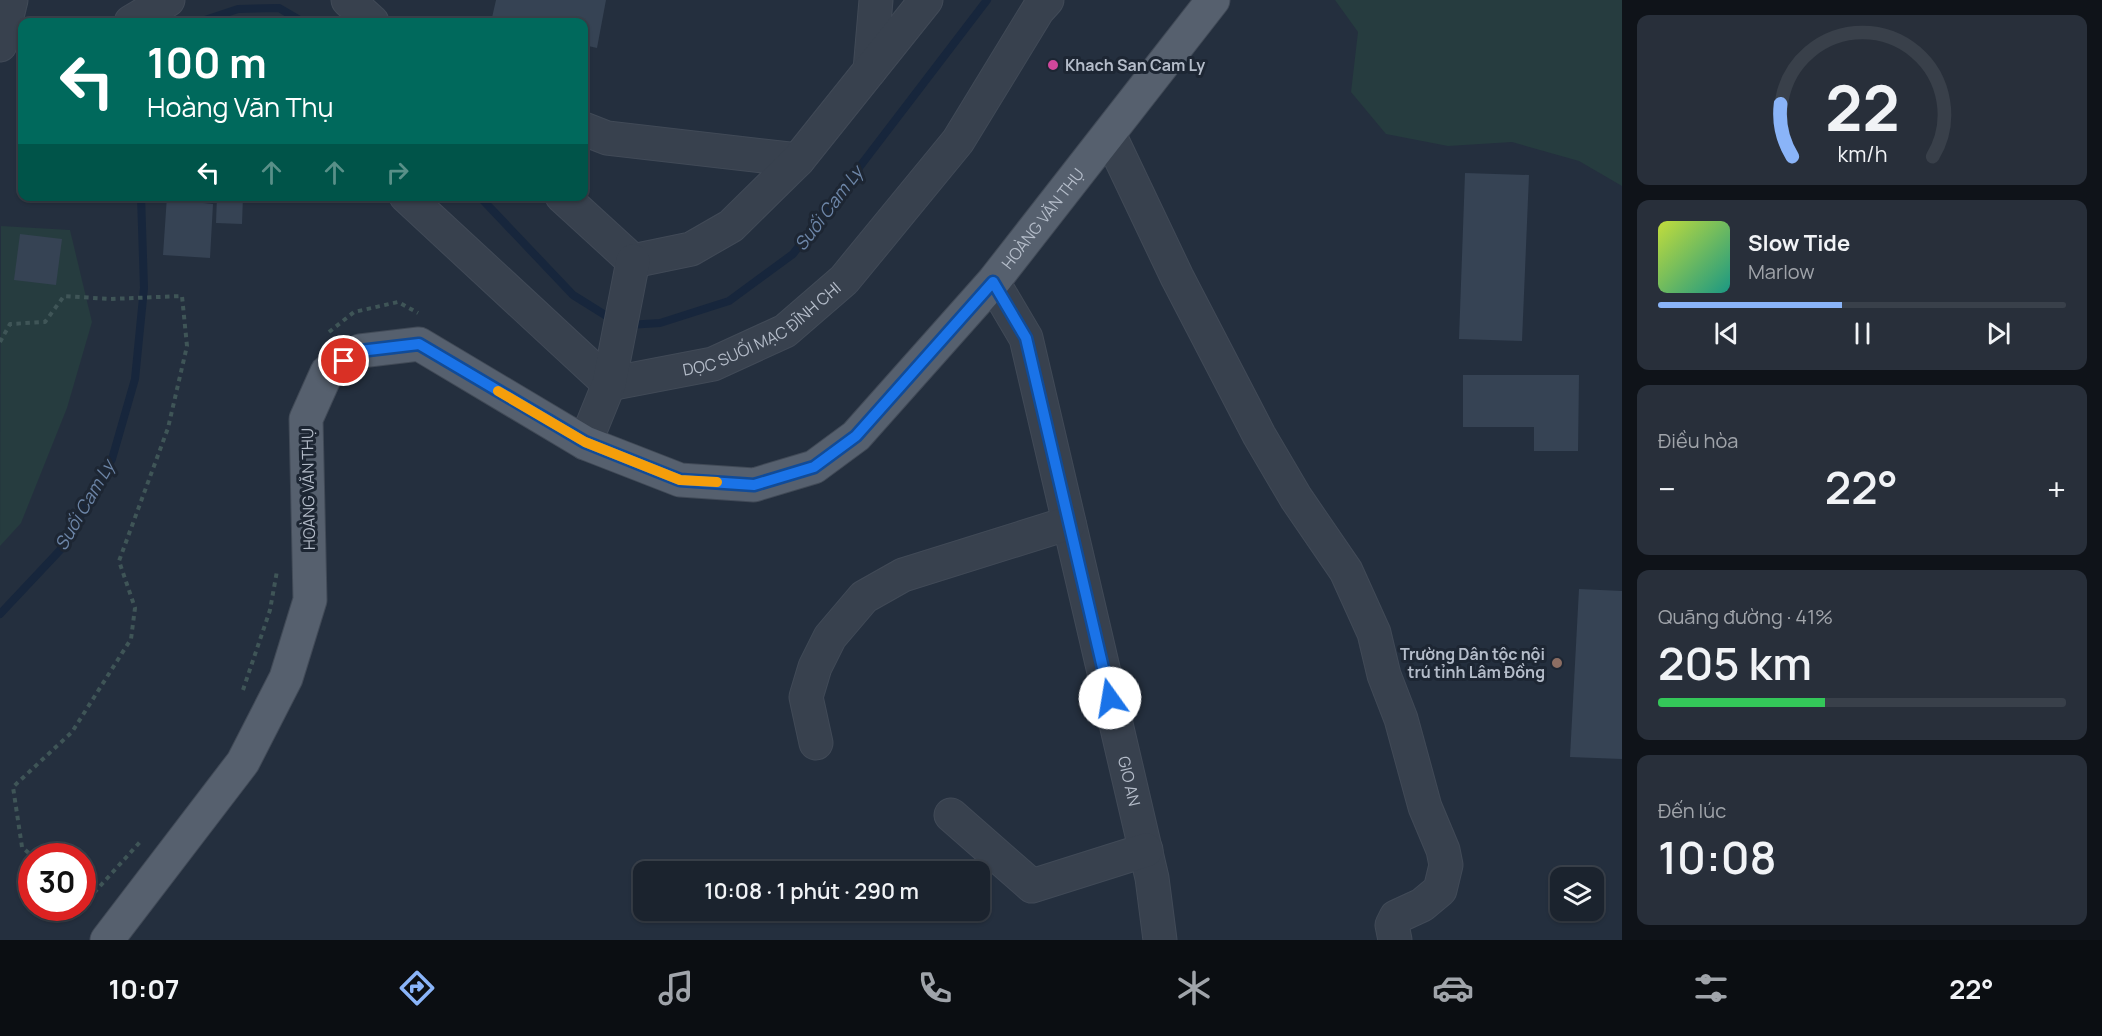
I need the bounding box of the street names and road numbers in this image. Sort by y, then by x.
street label: HOÀNG VĂN THỤ [996,163,1089,273]
street label: DỌC SUỐI MẠC ĐĨNH CHI [681,277,845,381]
street label: HOÀNG VĂN THỤ [296,428,320,550]
street label: GIO AN [1113,754,1146,808]

